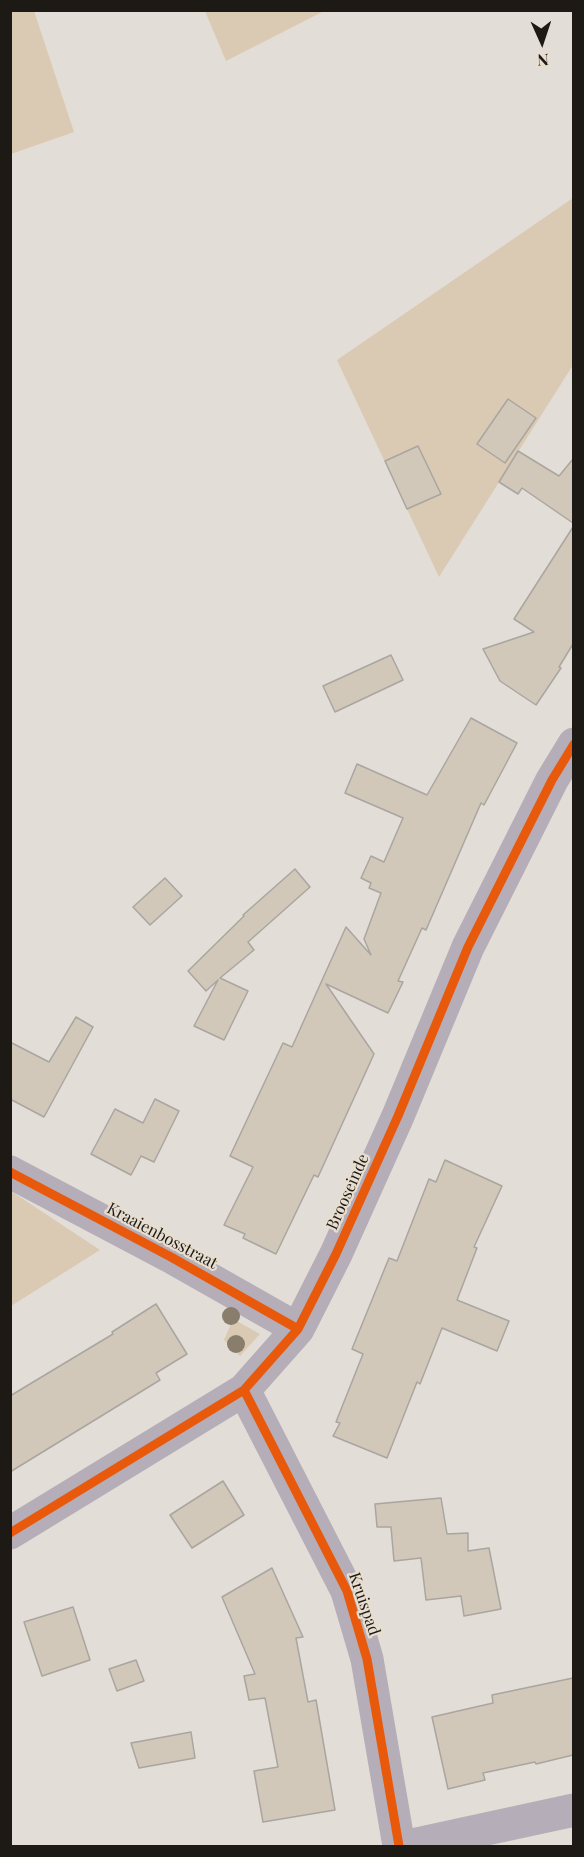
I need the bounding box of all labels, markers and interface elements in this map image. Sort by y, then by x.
north arrow [512,12,572,72]
text: N [537,50,549,71]
street label: Brooseinde [323,1151,373,1233]
street label: Kraaienbosstraat [103,1199,221,1273]
street label: Kruispad [344,1570,384,1638]

